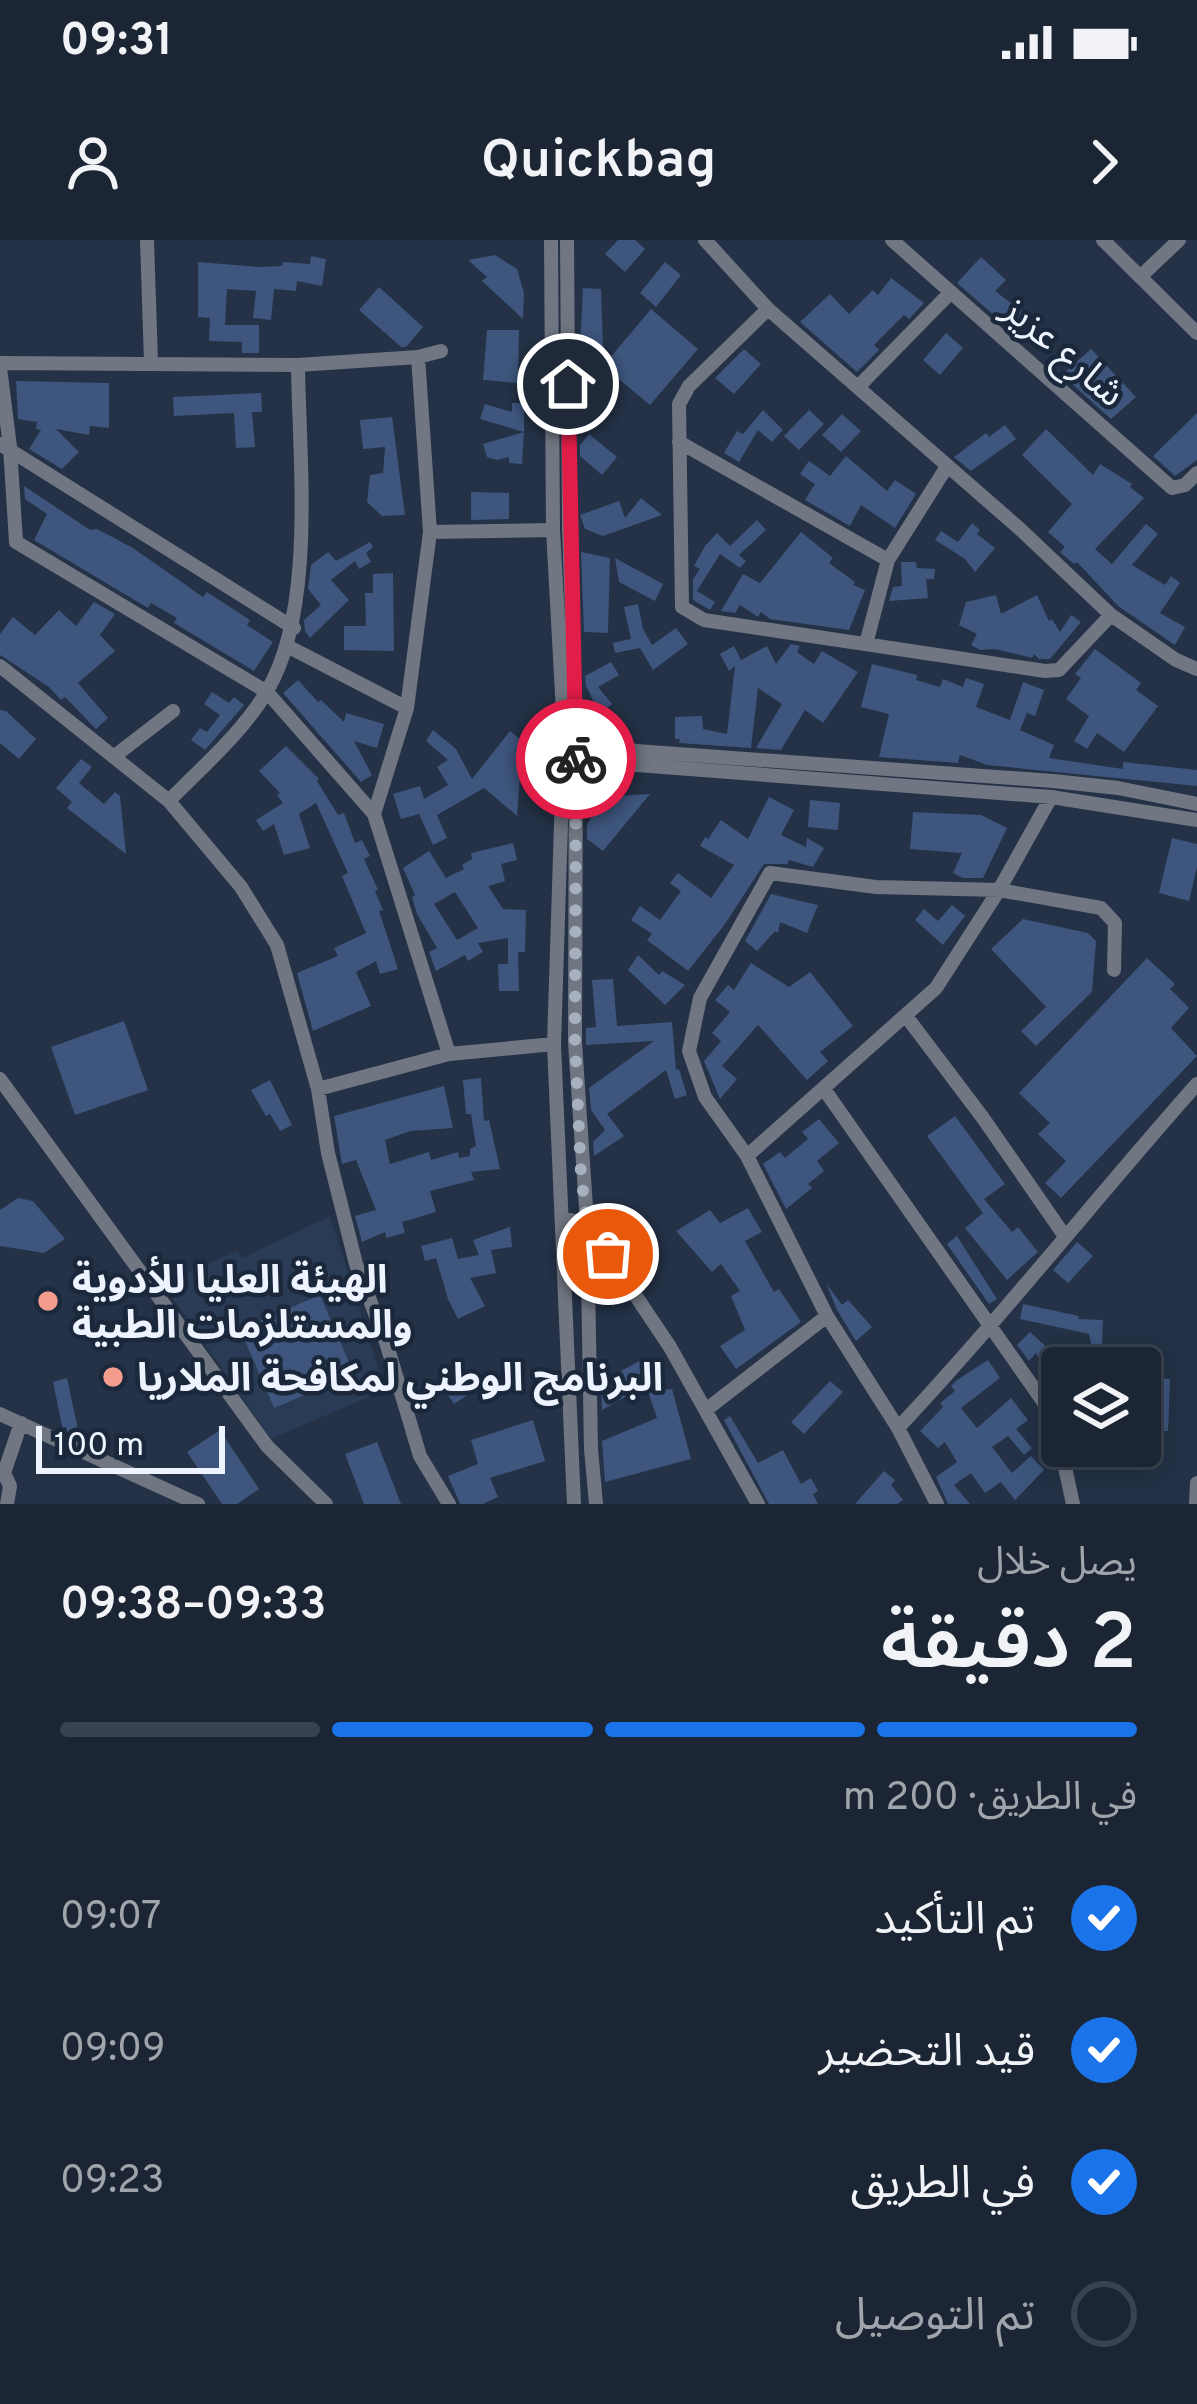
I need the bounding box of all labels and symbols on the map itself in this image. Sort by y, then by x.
street label: شارع عزيز [990,286,1133,420]
pin [517,333,619,435]
courier [516,699,636,819]
pin [557,1203,659,1305]
place label: الهيئة العليا للأدوية والمستلزمات الطبية [72,1256,412,1353]
marker: الهيئة العليا للأدوية والمستلزمات الطبية [35,1288,61,1314]
place label: البرنامج الوطني لمكافحة الملاريا [137,1357,663,1409]
marker: البرنامج الوطني لمكافحة الملاريا [100,1364,126,1390]
scale bar [36,1420,225,1473]

